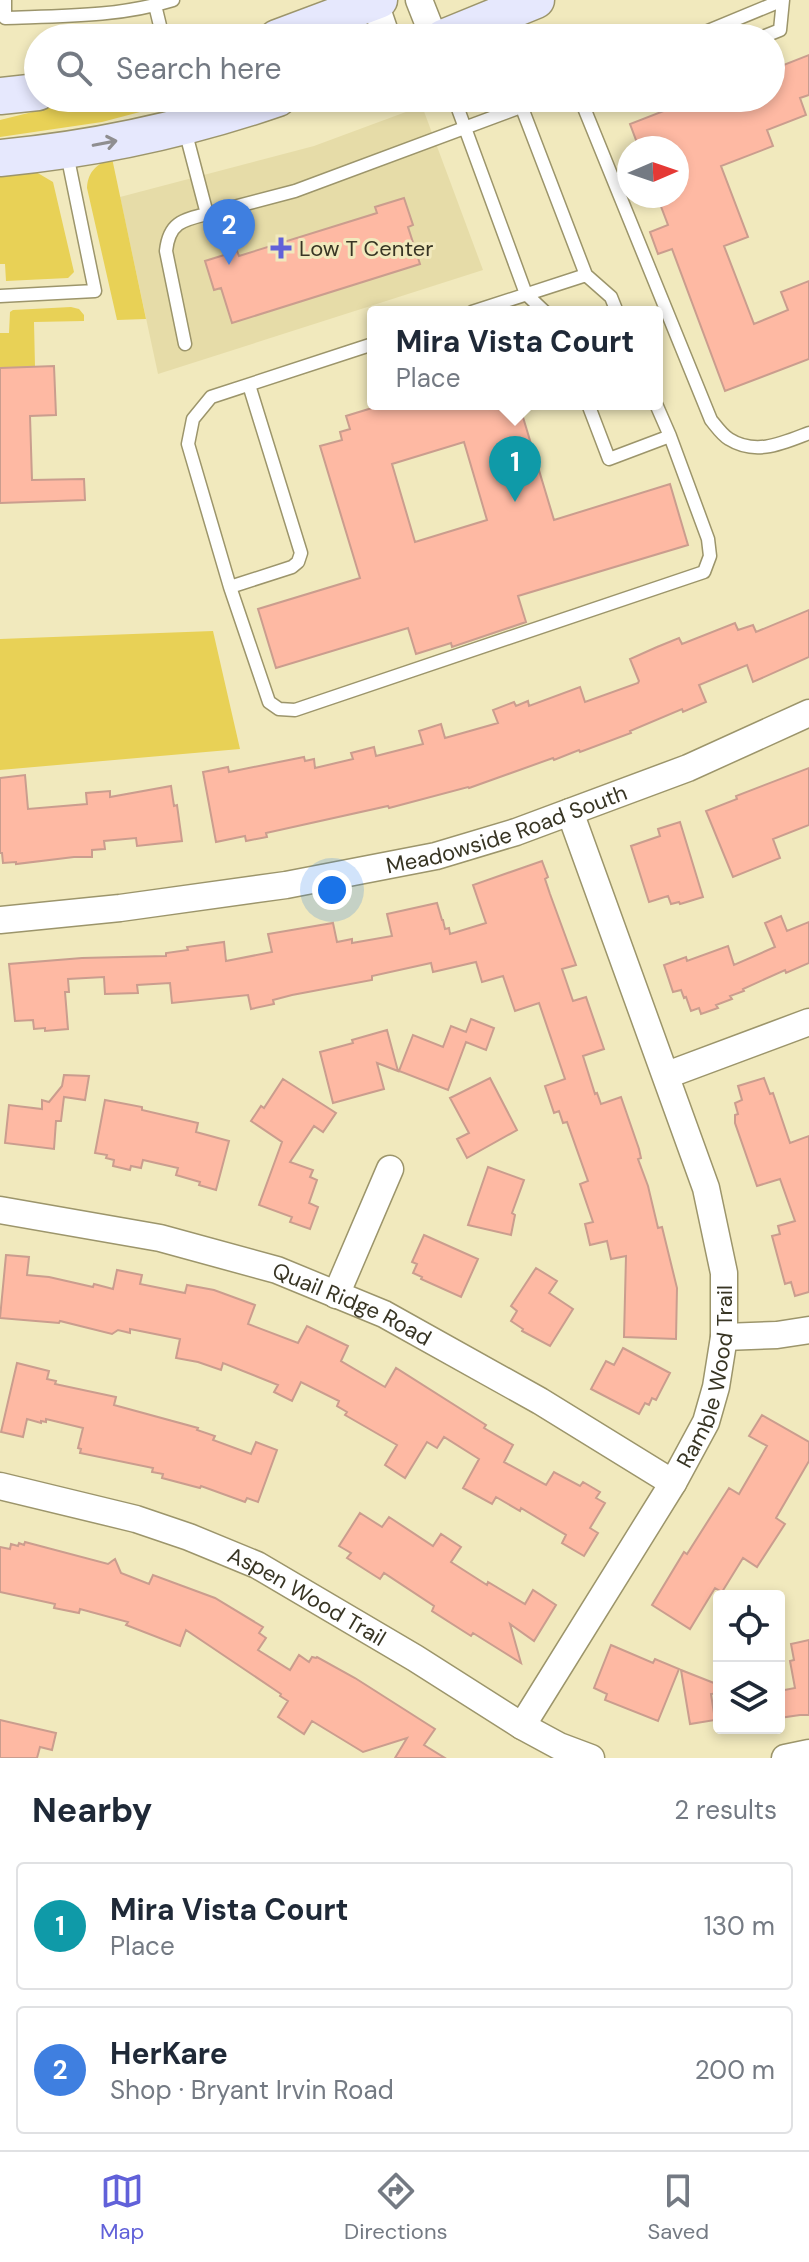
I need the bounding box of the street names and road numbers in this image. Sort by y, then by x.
street label: Meadowside Road South [384,778,631,880]
street label: Quail Ridge Road [268,1256,436,1353]
street label: Ramble Wood Trail [670,1285,740,1473]
street label: Aspen Wood Trail [223,1541,391,1653]

